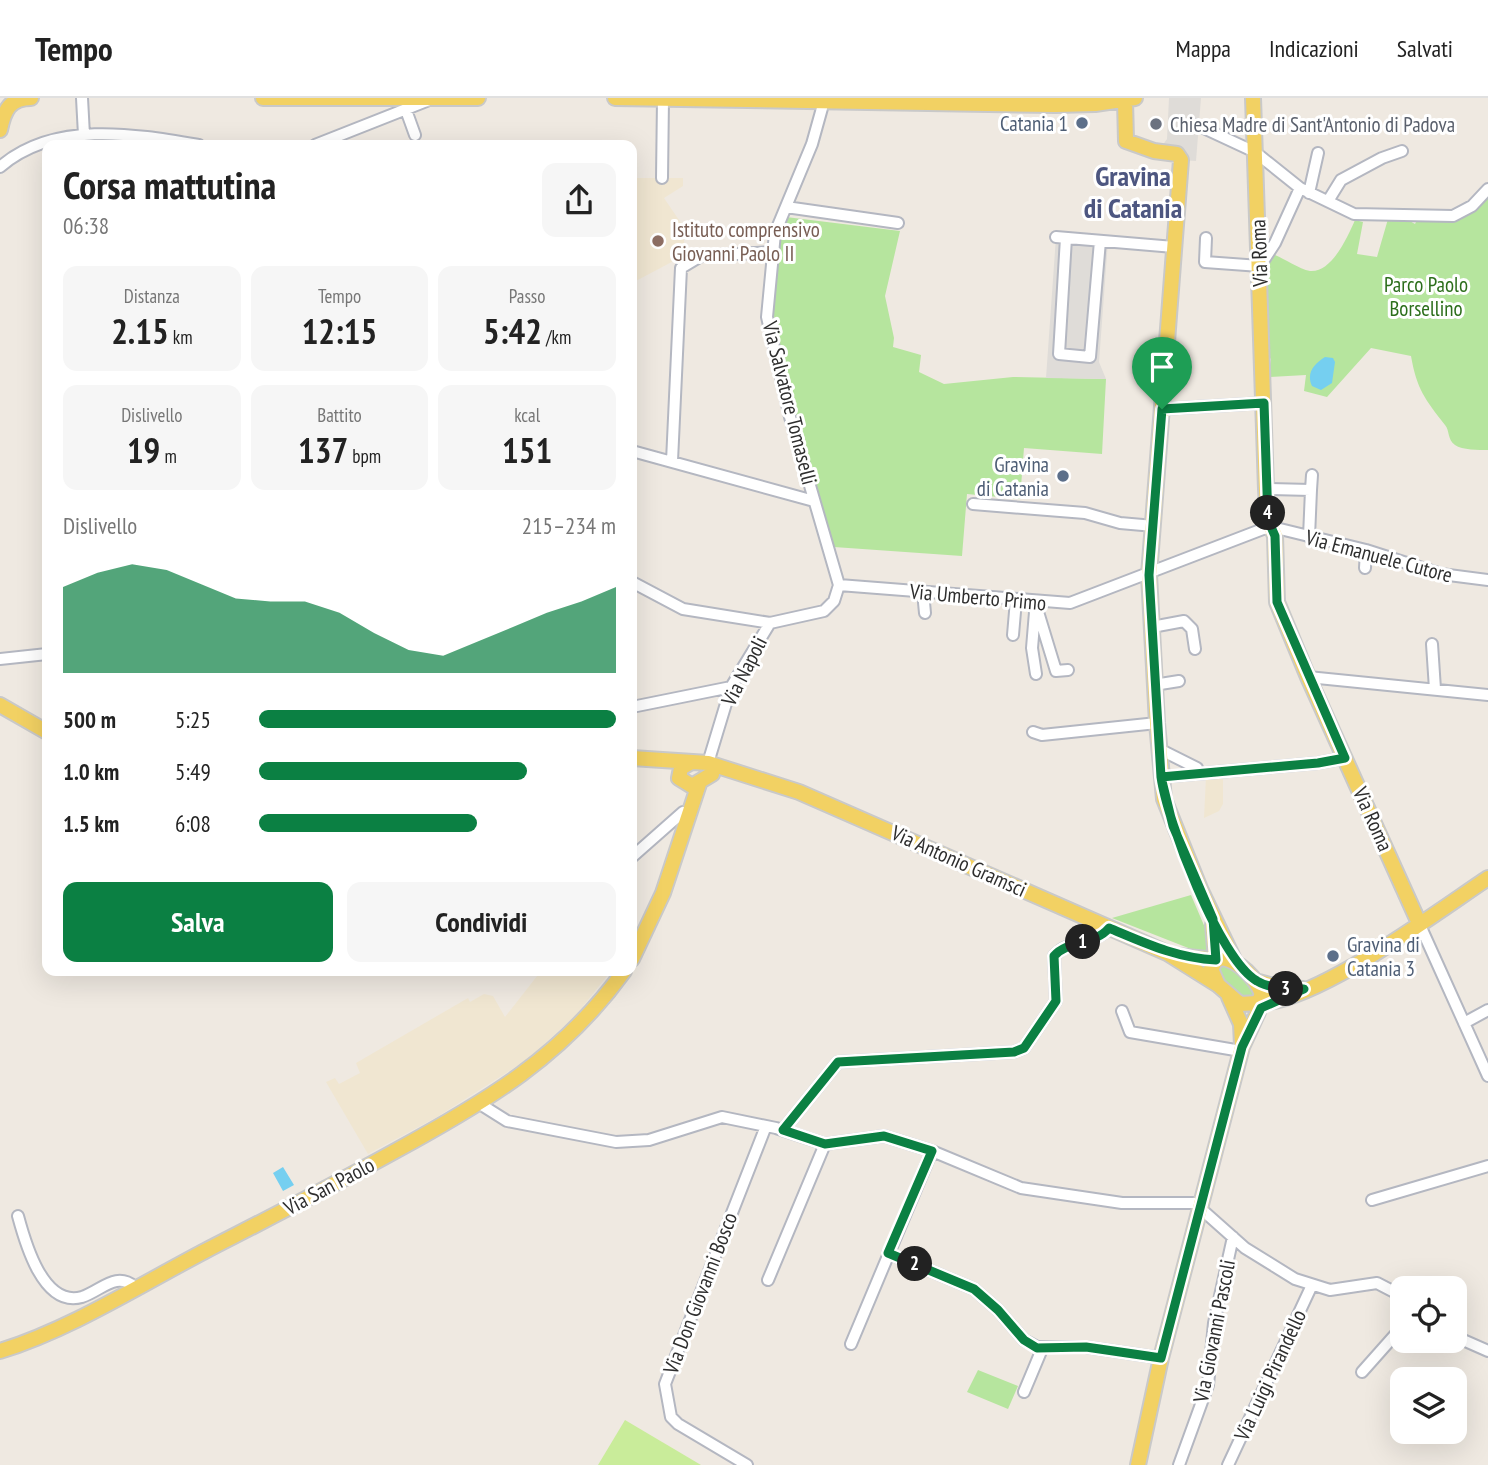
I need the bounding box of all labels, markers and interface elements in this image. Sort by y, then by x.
text: Tempo [35,27,113,70]
text: Mappa [1176,33,1231,64]
text: Indicazioni [1269,33,1359,64]
text: Salvati [1397,33,1453,64]
place label: Catania 1 [1000,110,1068,137]
place label: Chiesa Madre di Sant'Antonio di Padova [1170,111,1455,138]
marker: Catania 1 [1074,115,1090,131]
marker: Chiesa Madre di Sant'Antonio di Padova [1148,116,1164,132]
district label: Gravina di Catania [1084,157,1182,226]
text: Corsa mattutina [63,160,276,209]
button: share [542,163,616,237]
text: 06:38 [63,211,109,240]
place label: Istituto comprensivo Giovanni Paolo II [672,216,820,267]
street label: Via Roma [1244,219,1274,288]
marker: Istituto comprensivo Giovanni Paolo II [650,233,666,249]
park label: Parco Paolo Borsellino [1384,271,1468,322]
text: Distanza [124,284,180,308]
text: Tempo [318,284,361,308]
text: Passo [509,284,546,308]
text: 2.15 [111,308,169,354]
text: 12:15 [302,308,377,354]
text: 5:42 [483,308,542,354]
street label: Via Salvatore Tomaselli [756,318,823,488]
text: km [169,325,193,349]
text: /km [542,325,571,349]
pin [1132,337,1192,409]
icon: arrive [1143,348,1181,386]
text: Dislivello [121,403,183,427]
text: Battito [317,403,362,427]
text: kcal [514,403,540,427]
text: 19 [127,427,160,473]
text: 137 [298,427,348,473]
text: 151 [502,427,552,473]
text: m [160,444,177,468]
text: bpm [348,444,381,468]
place label: Gravina di Catania [977,451,1049,502]
marker: Gravina di Catania [1055,468,1071,484]
pin: 4 [1250,496,1286,530]
text: 4 [1263,500,1272,524]
text: Dislivello [63,511,137,540]
text: 215–234 m [522,511,616,540]
street label: Via Emanuele Cutore [1302,523,1455,589]
street label: Via Umberto Primo [908,577,1047,616]
street label: Via Napoli [715,632,773,711]
text: 500 m [63,705,116,734]
text: 5:25 [175,705,211,734]
text: 1.0 km [63,757,119,786]
text: 5:49 [175,757,211,786]
street label: Via Roma [1347,782,1399,855]
text: 1.5 km [63,809,119,838]
text: 6:08 [175,809,211,838]
street label: Via Antonio Gramsci [886,819,1031,903]
button: Salva [63,882,333,962]
button: Condividi [347,882,616,962]
pin: 1 [1066,924,1100,960]
text: 1 [1078,929,1087,953]
place label: Gravina di Catania 3 [1347,931,1420,982]
marker: Gravina di Catania 3 [1325,948,1341,964]
pin: 3 [1268,972,1304,1006]
text: 3 [1281,976,1290,1000]
street label: Via San Paolo [278,1151,379,1222]
street label: Via Don Giovanni Bosco [656,1208,743,1379]
pin: 2 [898,1246,932,1282]
text: 2 [910,1251,919,1275]
street label: Via Giovanni Pascoli [1187,1257,1241,1406]
map controls [1390,1276,1467,1444]
button: locate [1390,1276,1467,1353]
street label: Via Luigi Pirandello [1227,1305,1312,1446]
button: layers [1390,1367,1467,1444]

